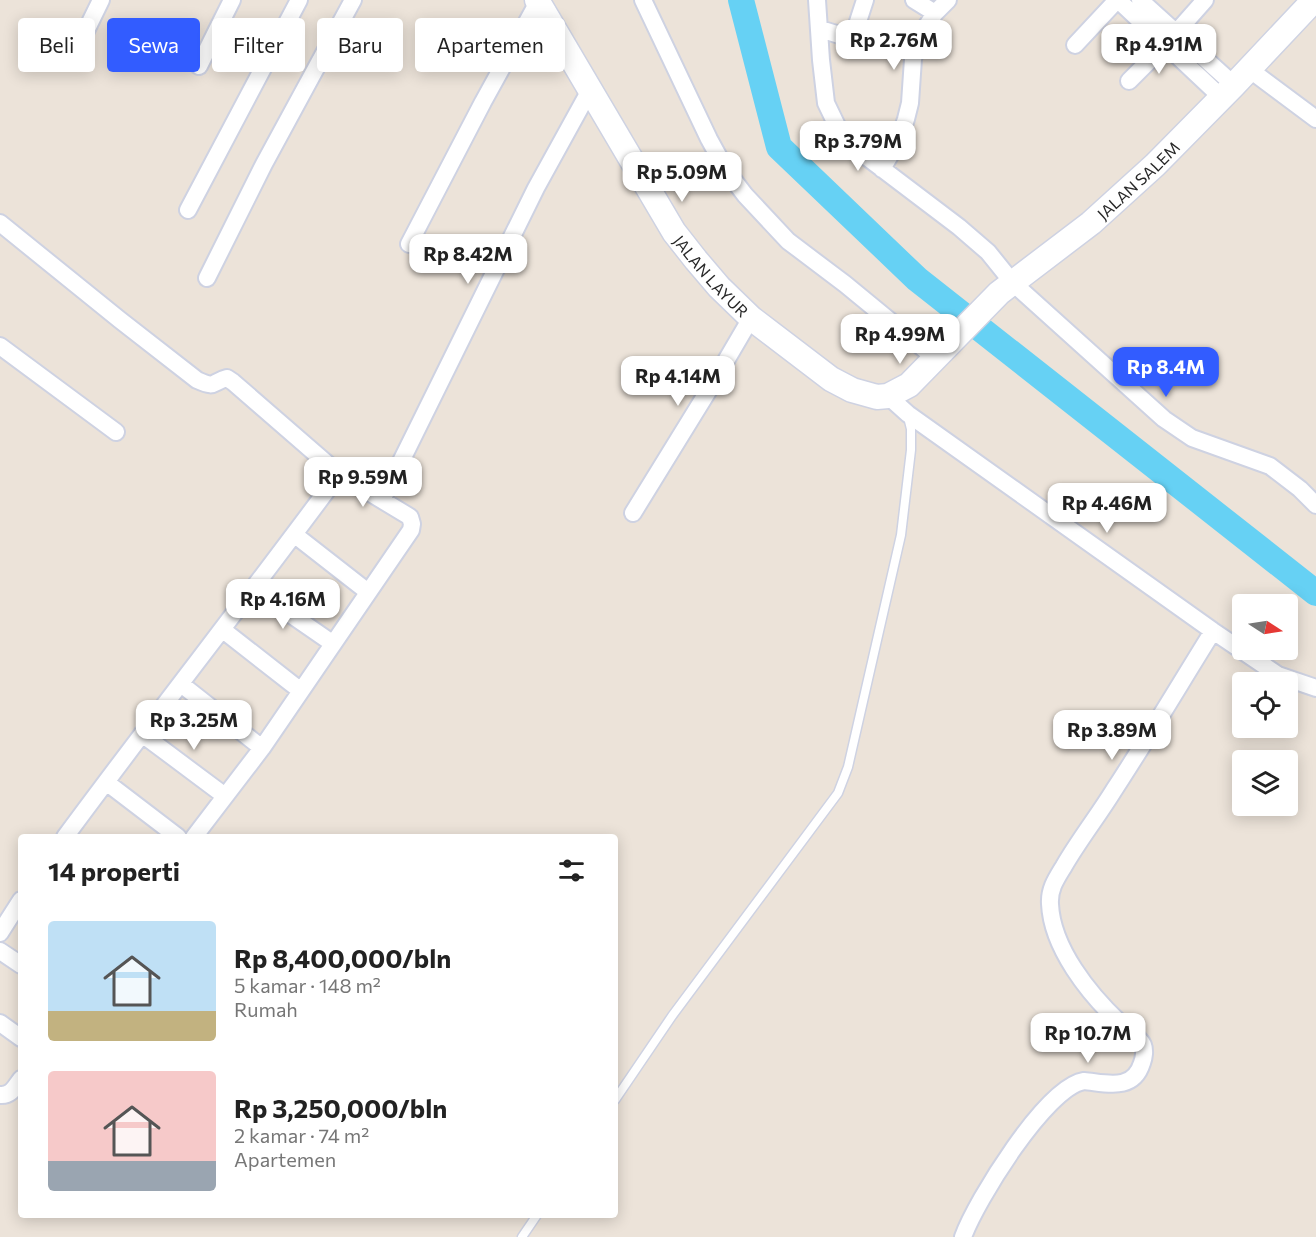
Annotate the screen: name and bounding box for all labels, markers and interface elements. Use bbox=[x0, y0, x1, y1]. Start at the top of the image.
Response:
chip: Beli bbox=[18, 18, 95, 72]
chip: Sewa bbox=[107, 18, 200, 72]
chip: Filter bbox=[212, 18, 305, 72]
chip: Baru bbox=[317, 18, 403, 72]
chip: Apartemen bbox=[415, 18, 565, 72]
pin: Rp 2.76M bbox=[832, 20, 956, 71]
pin: Rp 4.91M bbox=[1097, 24, 1221, 75]
text: Rp 2.76M bbox=[850, 27, 938, 51]
text: Rp 4.91M bbox=[1115, 31, 1203, 55]
pin: Rp 3.79M bbox=[796, 121, 920, 172]
text: Rp 3.79M bbox=[814, 128, 902, 152]
street label: JALAN SALEM bbox=[1093, 137, 1183, 223]
pin: Rp 5.09M bbox=[620, 152, 744, 203]
text: Rp 5.09M bbox=[637, 159, 727, 183]
street label: JALAN LAYUR bbox=[670, 231, 753, 320]
pin: Rp 8.42M bbox=[406, 234, 530, 285]
text: Rp 8.42M bbox=[423, 241, 513, 265]
pin: Rp 4.99M bbox=[838, 314, 962, 365]
text: Rp 4.99M bbox=[855, 321, 945, 345]
pin: Rp 8.4M bbox=[1111, 347, 1221, 398]
text: Rp 8.4M bbox=[1127, 354, 1205, 378]
pin: Rp 4.14M bbox=[616, 356, 740, 407]
text: Rp 4.14M bbox=[635, 363, 721, 387]
pin: Rp 9.59M bbox=[301, 457, 425, 508]
text: Rp 9.59M bbox=[318, 464, 408, 488]
pin: Rp 4.46M bbox=[1045, 483, 1169, 534]
text: Rp 4.46M bbox=[1062, 490, 1152, 514]
pin: Rp 4.16M bbox=[221, 579, 345, 630]
text: Rp 4.16M bbox=[240, 586, 326, 610]
north arrow bbox=[1232, 594, 1298, 660]
map controls bbox=[1232, 594, 1298, 816]
button: locate bbox=[1232, 672, 1298, 738]
pin: Rp 3.25M bbox=[132, 700, 256, 751]
text: Rp 3.25M bbox=[150, 707, 238, 731]
pin: Rp 3.89M bbox=[1050, 710, 1174, 761]
text: Rp 3.89M bbox=[1067, 717, 1157, 741]
button: layers bbox=[1232, 750, 1298, 816]
icon: filters bbox=[555, 854, 588, 887]
text: 14 properti bbox=[48, 855, 180, 886]
text: Rp 8,400,000/bln bbox=[234, 942, 451, 973]
icon: home bbox=[96, 945, 168, 1017]
text: 5 kamar · 148 m² bbox=[234, 973, 381, 997]
text: Rumah bbox=[234, 997, 298, 1021]
pin: Rp 10.7M bbox=[1026, 1013, 1150, 1064]
text: Rp 10.7M bbox=[1045, 1020, 1131, 1044]
text: Rp 3,250,000/bln bbox=[234, 1092, 447, 1123]
icon: home bbox=[96, 1095, 168, 1167]
text: 2 kamar · 74 m² bbox=[234, 1123, 369, 1147]
text: Apartemen bbox=[234, 1147, 336, 1171]

